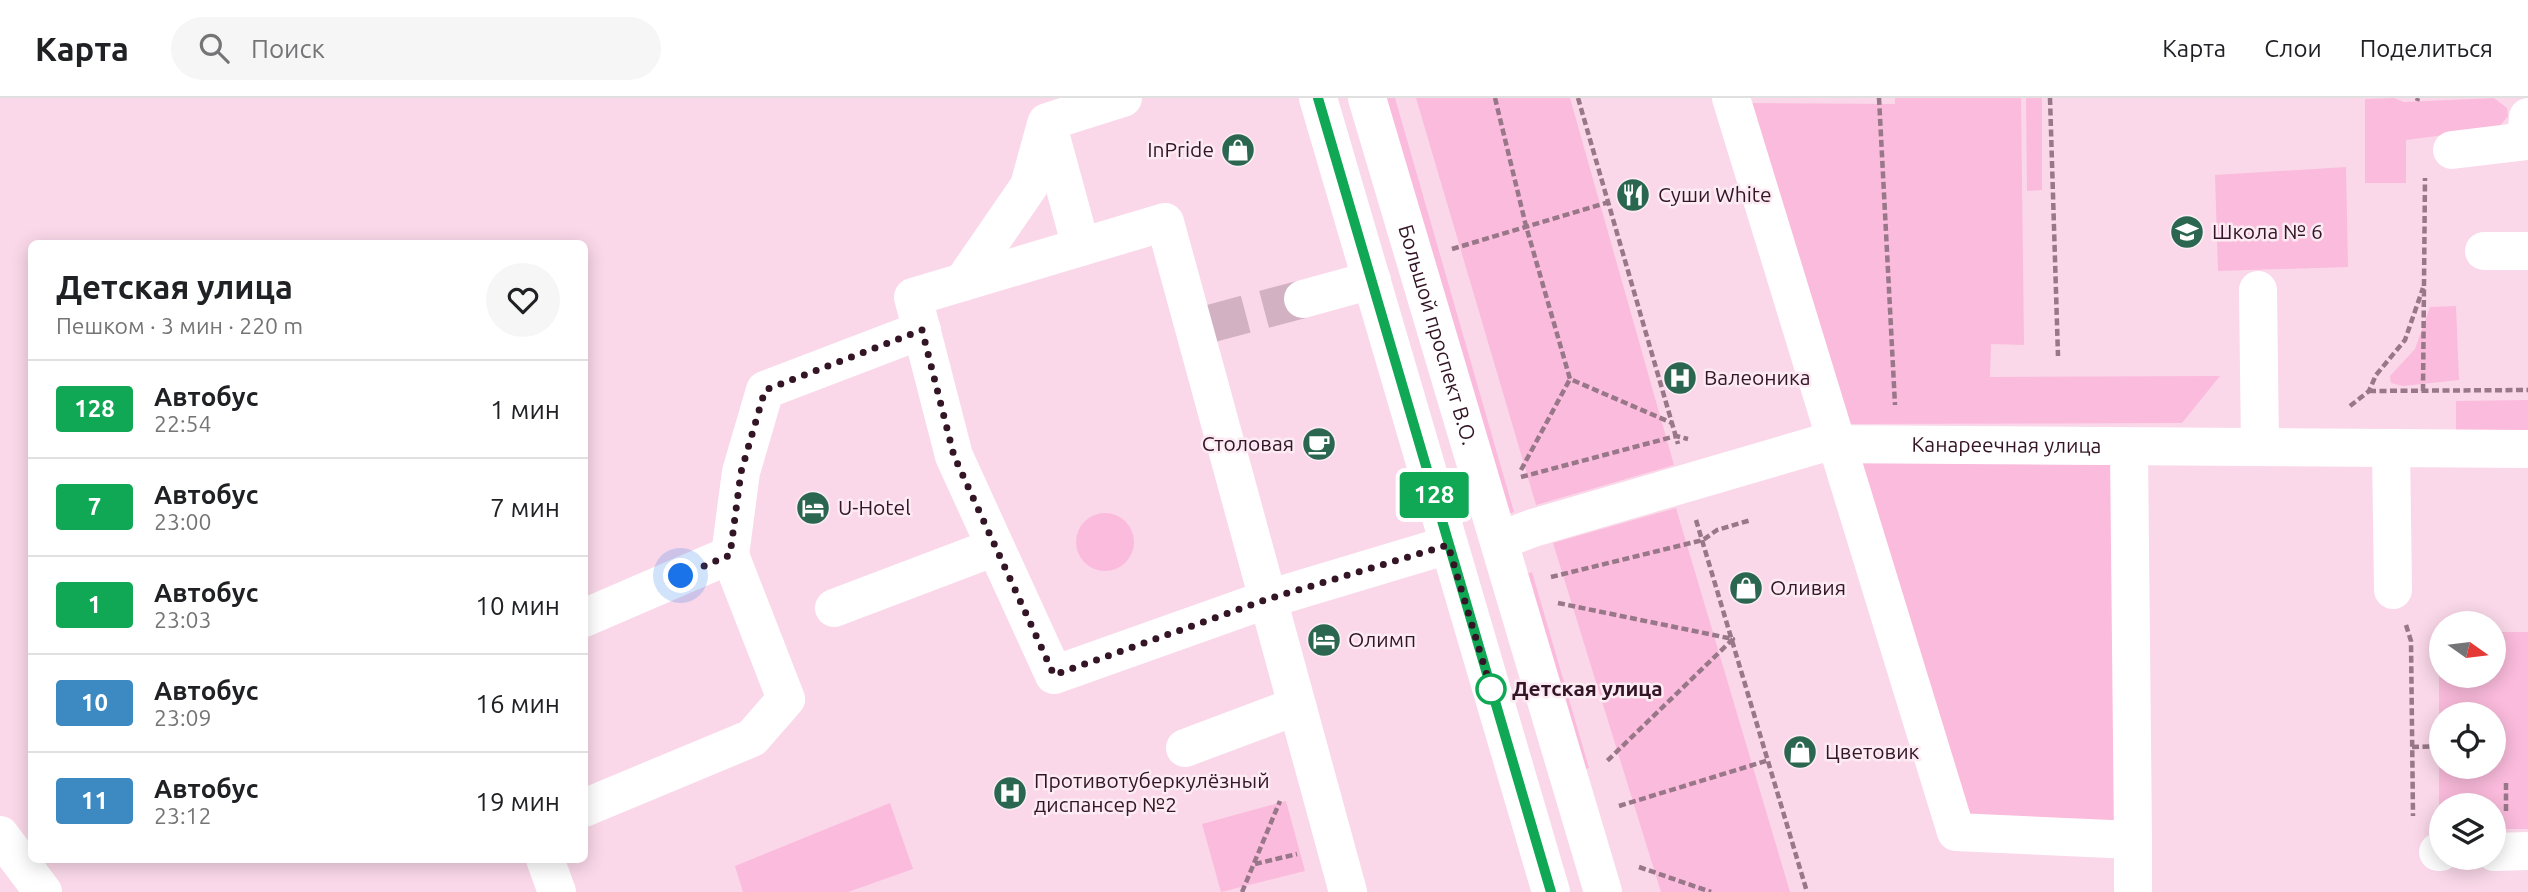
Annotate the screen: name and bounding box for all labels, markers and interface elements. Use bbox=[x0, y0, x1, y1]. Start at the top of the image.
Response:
search box bbox=[171, 17, 661, 80]
icon: search bbox=[195, 29, 233, 67]
text: Карта bbox=[35, 30, 129, 67]
text: Поиск bbox=[251, 34, 325, 63]
text: Карта bbox=[2162, 35, 2226, 62]
text: Слои bbox=[2264, 35, 2322, 62]
text: Поделиться bbox=[2360, 35, 2493, 62]
shop icon: InPride bbox=[1219, 131, 1257, 169]
place label: InPride bbox=[1147, 137, 1214, 161]
restaurant icon: Суши White bbox=[1614, 176, 1652, 214]
place label: Суши White bbox=[1658, 182, 1772, 206]
school or university icon: Школа № 6 bbox=[2168, 213, 2206, 251]
place label: Школа № 6 bbox=[2212, 219, 2323, 243]
street label: Большой проспект В.О. bbox=[1394, 221, 1482, 448]
button: heart bbox=[486, 263, 560, 337]
text: Детская улица bbox=[56, 268, 293, 305]
text: Пешком · 3 мин · 220 m bbox=[56, 313, 303, 338]
hospital icon: Валеоника bbox=[1661, 359, 1699, 397]
place label: Валеоника bbox=[1704, 365, 1811, 389]
text: Автобус bbox=[154, 382, 258, 411]
text: 128 bbox=[74, 395, 115, 422]
text: 1 мин bbox=[490, 395, 560, 424]
text: 22:54 bbox=[154, 411, 212, 436]
cafe icon: Столовая bbox=[1300, 425, 1338, 463]
place label: Столовая bbox=[1202, 431, 1294, 455]
street label: Канареечная улица bbox=[1912, 432, 2102, 457]
line badge: 128 bbox=[1394, 472, 1474, 518]
text: Автобус bbox=[154, 480, 258, 509]
text: 128 bbox=[1414, 481, 1454, 508]
hotel icon: U-Hotel bbox=[794, 489, 832, 527]
text: 7 bbox=[88, 493, 101, 520]
text: 7 мин bbox=[490, 493, 560, 522]
place label: U-Hotel bbox=[838, 495, 911, 519]
text: 23:00 bbox=[154, 509, 212, 534]
your location bbox=[663, 558, 698, 593]
shop icon: Оливия bbox=[1727, 569, 1765, 607]
place label: Оливия bbox=[1770, 575, 1846, 599]
text: Автобус bbox=[154, 578, 258, 607]
text: 1 bbox=[88, 591, 101, 618]
text: 10 мин bbox=[475, 591, 560, 620]
text: 23:03 bbox=[154, 607, 212, 632]
north arrow bbox=[2429, 611, 2506, 688]
map controls bbox=[2429, 611, 2506, 870]
hotel icon: Олимп bbox=[1305, 621, 1343, 659]
place label: Олимп bbox=[1348, 627, 1416, 651]
marker: Детская улица bbox=[1476, 674, 1506, 704]
text: Автобус bbox=[154, 676, 258, 705]
place label: Детская улица bbox=[1512, 676, 1663, 700]
text: 10 bbox=[81, 689, 108, 716]
text: 16 мин bbox=[475, 689, 560, 718]
button: locate bbox=[2429, 702, 2506, 779]
text: 23:09 bbox=[154, 705, 212, 730]
shop icon: Цветовик bbox=[1781, 733, 1819, 771]
place label: Цветовик bbox=[1825, 739, 1920, 763]
place label: Противотуберкулёзный диспансер №2 bbox=[1034, 768, 1270, 816]
text: Автобус bbox=[154, 774, 258, 803]
hospital icon: Противотуберкулёзный диспансер №2 bbox=[991, 774, 1029, 812]
text: 11 bbox=[81, 787, 108, 814]
text: 19 мин bbox=[475, 787, 560, 816]
button: layers bbox=[2429, 793, 2506, 870]
text: 23:12 bbox=[154, 803, 212, 828]

